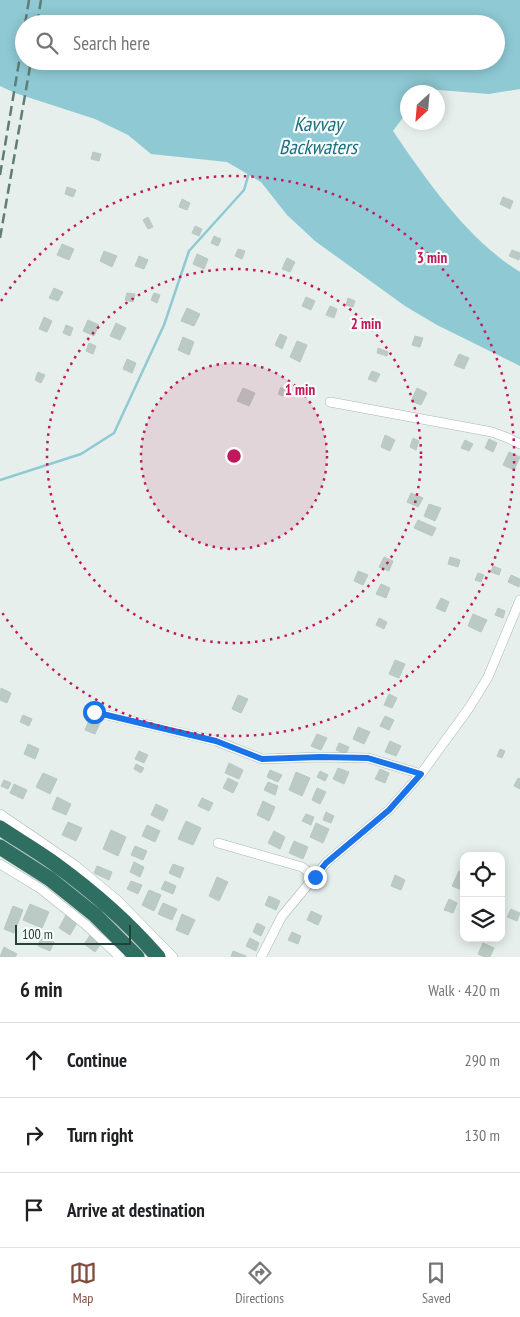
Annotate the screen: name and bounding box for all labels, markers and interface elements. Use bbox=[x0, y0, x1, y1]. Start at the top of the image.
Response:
search box bbox=[15, 15, 505, 70]
icon: search bbox=[33, 29, 61, 57]
text: Search here bbox=[73, 31, 150, 55]
north arrow bbox=[400, 85, 445, 130]
water label: Kavvay Backwaters bbox=[279, 111, 359, 160]
text: 3 min bbox=[417, 248, 447, 267]
text: 2 min bbox=[351, 314, 381, 333]
text: 1 min bbox=[285, 380, 315, 399]
centre of rings bbox=[225, 447, 243, 465]
route start bbox=[83, 701, 106, 724]
map controls bbox=[460, 852, 505, 942]
button: locate bbox=[460, 852, 505, 897]
route end bbox=[304, 866, 327, 889]
button: layers bbox=[460, 897, 505, 942]
scale bar bbox=[15, 922, 131, 945]
text: 100 m bbox=[22, 925, 53, 943]
text: 6 min bbox=[20, 976, 62, 1003]
text: Walk · 420 m bbox=[428, 980, 500, 1000]
icon: ahead bbox=[20, 1046, 48, 1074]
text: Continue bbox=[67, 1048, 127, 1072]
text: 290 m bbox=[465, 1050, 500, 1070]
icon: right bbox=[20, 1121, 48, 1149]
text: Turn right bbox=[67, 1123, 133, 1147]
text: 130 m bbox=[465, 1125, 500, 1145]
icon: arrive bbox=[20, 1196, 48, 1224]
text: Arrive at destination bbox=[67, 1198, 205, 1222]
tab: Map bbox=[69, 1259, 97, 1307]
tab: Directions bbox=[235, 1259, 284, 1307]
tab: Saved bbox=[422, 1259, 451, 1307]

